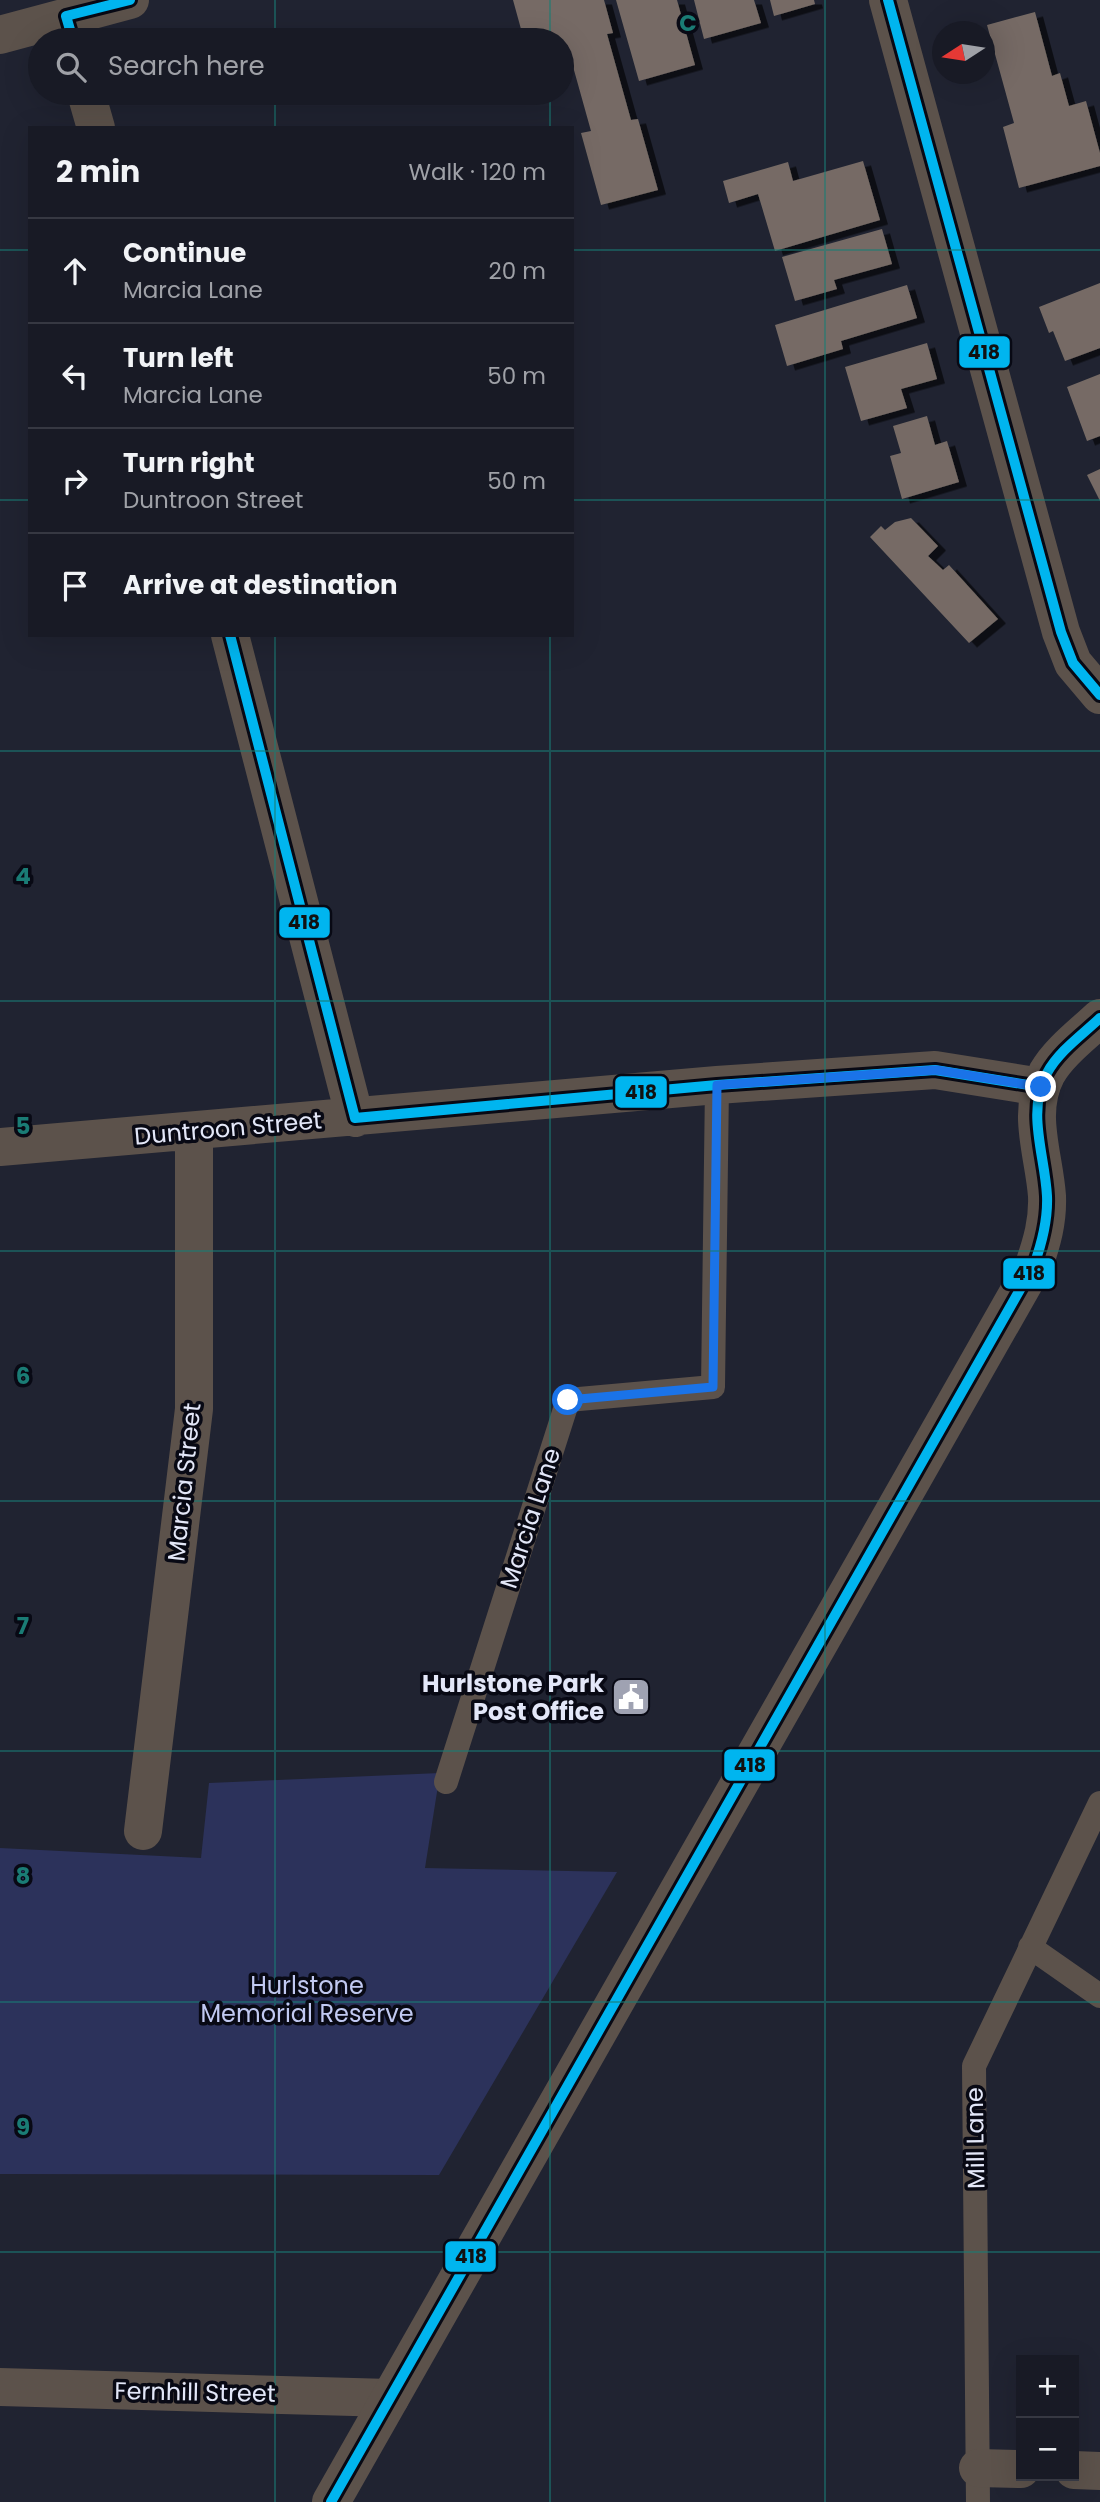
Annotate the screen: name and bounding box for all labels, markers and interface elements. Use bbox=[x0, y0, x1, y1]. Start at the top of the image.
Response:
text: C bbox=[679, 7, 697, 39]
north arrow bbox=[932, 21, 995, 84]
search box bbox=[28, 28, 574, 105]
icon: search bbox=[52, 48, 90, 86]
text: Search here bbox=[108, 48, 265, 84]
text: 2 min bbox=[56, 150, 140, 193]
text: Walk · 120 m bbox=[408, 156, 546, 188]
text: Continue bbox=[123, 235, 246, 271]
icon: ahead bbox=[56, 252, 94, 290]
text: 20 m bbox=[488, 255, 546, 287]
text: Marcia Lane bbox=[123, 274, 263, 306]
line badge: 418 bbox=[958, 335, 1011, 369]
text: 418 bbox=[968, 339, 1000, 366]
text: Turn left bbox=[123, 340, 234, 376]
icon: left bbox=[56, 357, 94, 395]
text: 50 m bbox=[487, 360, 546, 392]
text: Marcia Lane bbox=[123, 379, 263, 411]
text: Turn right bbox=[123, 445, 255, 481]
icon: right bbox=[56, 462, 94, 500]
text: 50 m bbox=[487, 465, 546, 497]
text: Duntroon Street bbox=[123, 484, 303, 516]
icon: arrive bbox=[56, 567, 94, 605]
text: Arrive at destination bbox=[123, 567, 398, 603]
text: 4 bbox=[15, 860, 31, 892]
line badge: 418 bbox=[278, 906, 331, 939]
text: 418 bbox=[288, 909, 320, 936]
route end bbox=[1025, 1071, 1056, 1102]
line badge: 418 bbox=[614, 1075, 668, 1109]
text: 418 bbox=[625, 1079, 657, 1106]
street label: Duntroon Street bbox=[133, 1103, 323, 1153]
text: 5 bbox=[16, 1110, 30, 1142]
line badge: 418 bbox=[1002, 1257, 1056, 1290]
text: 418 bbox=[1013, 1260, 1045, 1287]
text: 6 bbox=[16, 1360, 30, 1392]
route start bbox=[552, 1384, 583, 1415]
street label: Marcia Street bbox=[159, 1401, 209, 1563]
street label: Marcia Lane bbox=[492, 1444, 568, 1592]
text: 7 bbox=[17, 1610, 29, 1642]
place label: Hurlstone Park Post Office bbox=[422, 1667, 604, 1728]
public building icon: Hurlstone Park Post Office bbox=[610, 1676, 652, 1718]
line badge: 418 bbox=[723, 1748, 776, 1782]
text: 418 bbox=[734, 1752, 766, 1779]
text: 8 bbox=[16, 1860, 30, 1892]
park label: Hurlstone Memorial Reserve bbox=[200, 1969, 414, 2030]
street label: Mill Lane bbox=[958, 2087, 992, 2189]
text: 9 bbox=[16, 2111, 30, 2143]
line badge: 418 bbox=[444, 2240, 497, 2273]
text: 418 bbox=[455, 2243, 487, 2270]
map controls bbox=[1016, 2355, 1079, 2481]
button: + bbox=[1016, 2355, 1079, 2418]
street label: Fernhill Street bbox=[114, 2374, 276, 2410]
button: − bbox=[1016, 2418, 1079, 2481]

